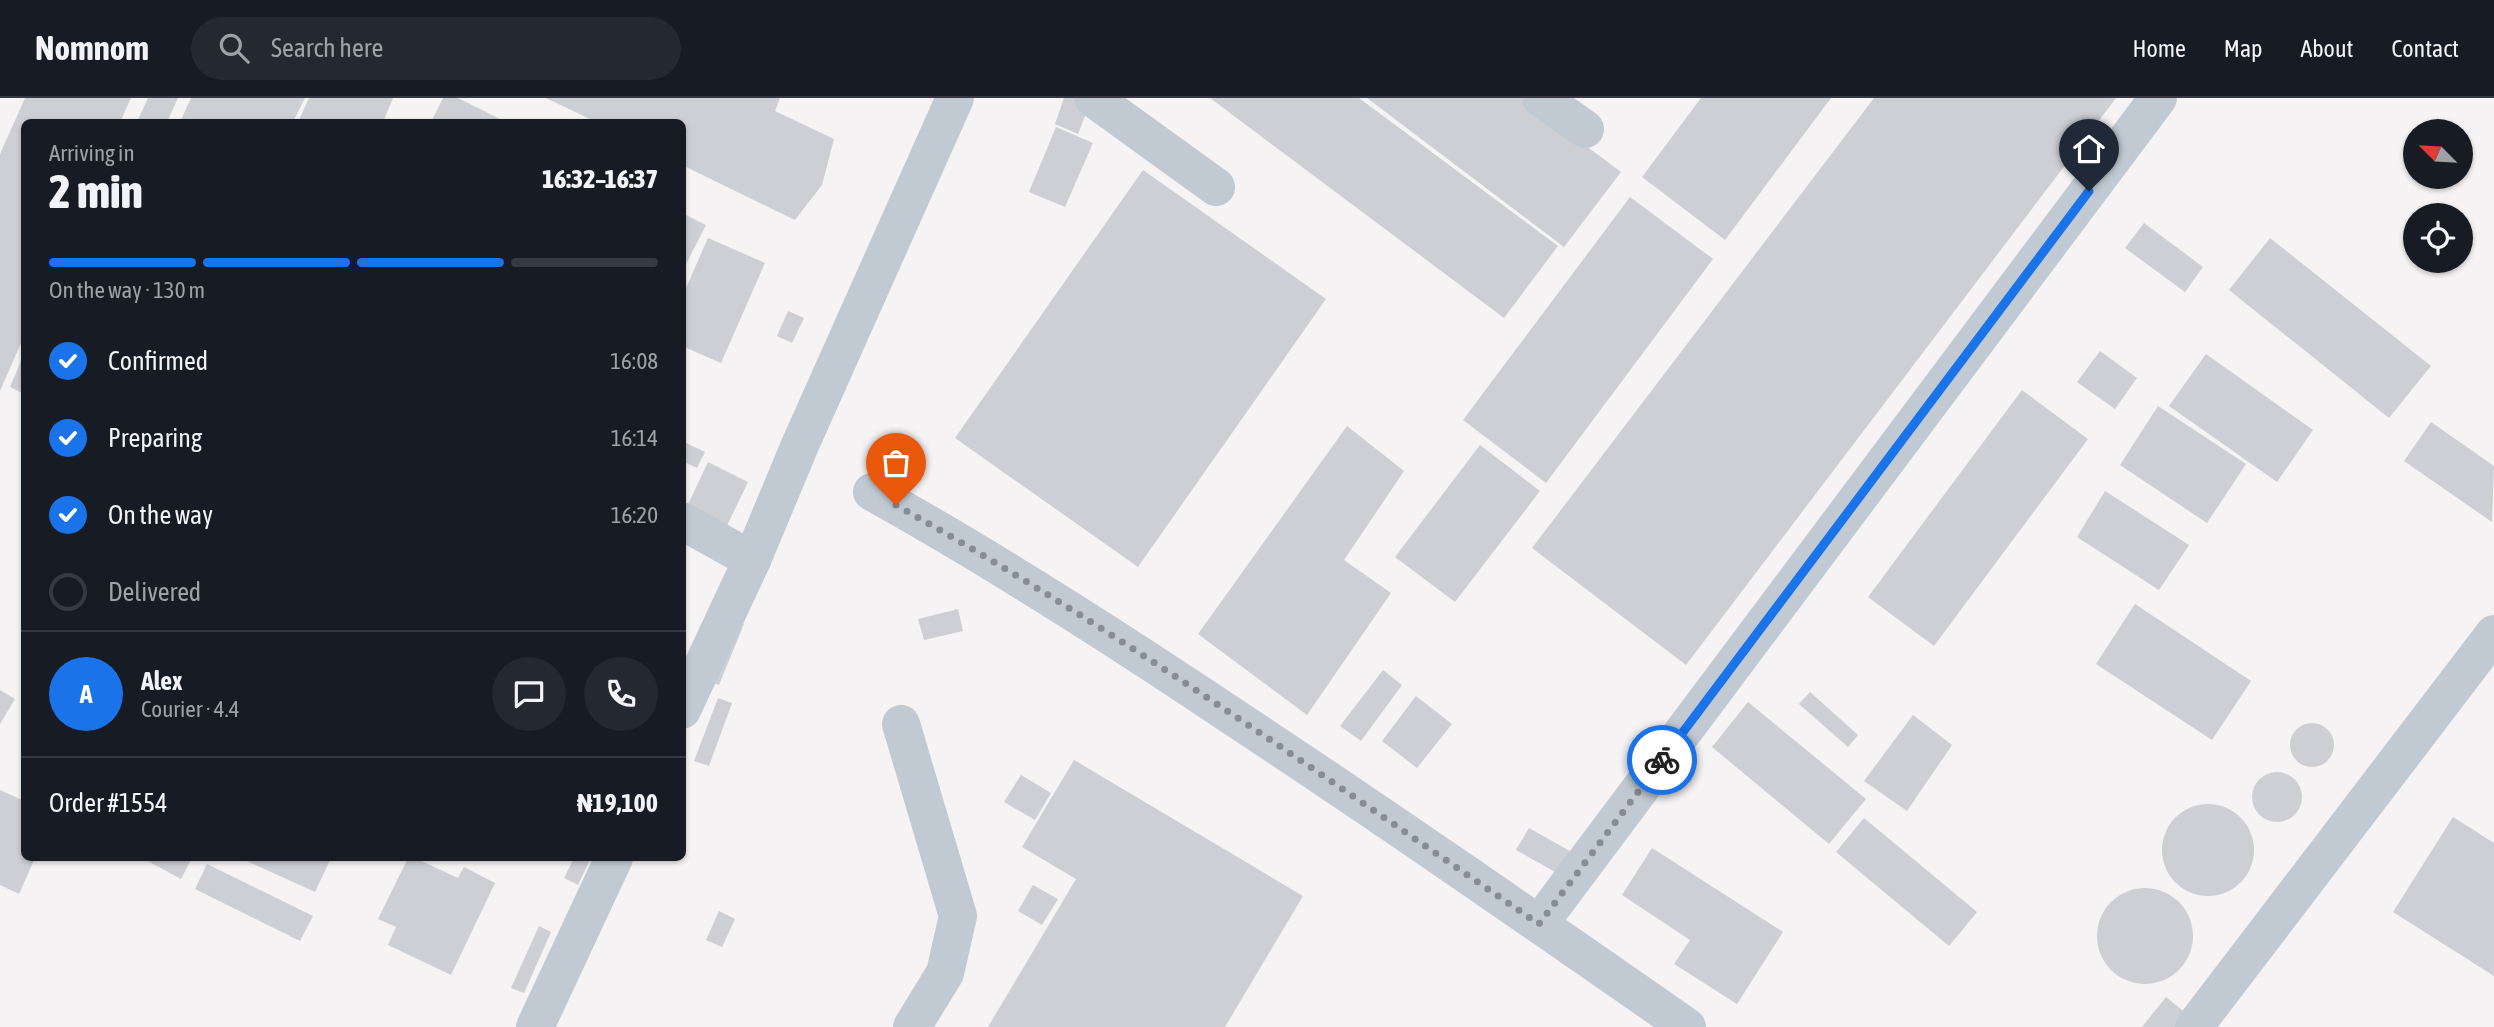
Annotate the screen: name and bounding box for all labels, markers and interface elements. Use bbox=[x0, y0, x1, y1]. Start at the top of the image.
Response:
search box bbox=[191, 17, 681, 80]
text: Nomnom bbox=[35, 29, 149, 67]
icon: search bbox=[215, 29, 253, 67]
text: Search here bbox=[271, 33, 383, 63]
text: Home bbox=[2132, 35, 2186, 62]
text: Map bbox=[2224, 35, 2262, 62]
text: About bbox=[2300, 35, 2353, 62]
text: Contact bbox=[2391, 35, 2459, 62]
pin bbox=[2059, 119, 2119, 191]
north arrow bbox=[2403, 119, 2473, 189]
map controls bbox=[2403, 119, 2473, 273]
icon: home bbox=[2070, 130, 2108, 168]
text: Arriving in bbox=[49, 140, 135, 166]
text: 16:32–16:37 bbox=[542, 164, 658, 194]
text: 2 min bbox=[49, 165, 143, 218]
button: locate bbox=[2403, 203, 2473, 273]
text: On the way · 130 m bbox=[49, 277, 205, 303]
icon: check bbox=[49, 342, 87, 380]
text: Confirmed bbox=[108, 346, 208, 376]
text: 16:08 bbox=[610, 348, 658, 374]
icon: check bbox=[49, 419, 87, 457]
text: Preparing bbox=[108, 423, 202, 453]
text: 16:14 bbox=[611, 425, 658, 451]
pin bbox=[866, 433, 926, 505]
icon: bag bbox=[877, 444, 915, 482]
icon: check bbox=[49, 496, 87, 534]
text: On the way bbox=[108, 500, 213, 530]
text: 16:20 bbox=[611, 502, 658, 528]
text: Delivered bbox=[108, 577, 201, 607]
button: chat bbox=[492, 657, 566, 731]
button: phone bbox=[584, 657, 658, 731]
text: Alex bbox=[141, 666, 182, 696]
text: A bbox=[80, 679, 92, 709]
text: Courier · 4.4 bbox=[141, 696, 240, 722]
courier bbox=[1627, 725, 1697, 795]
icon: bike bbox=[1643, 741, 1681, 779]
text: Order #1554 bbox=[49, 788, 168, 818]
text: ₦19,100 bbox=[577, 788, 658, 818]

